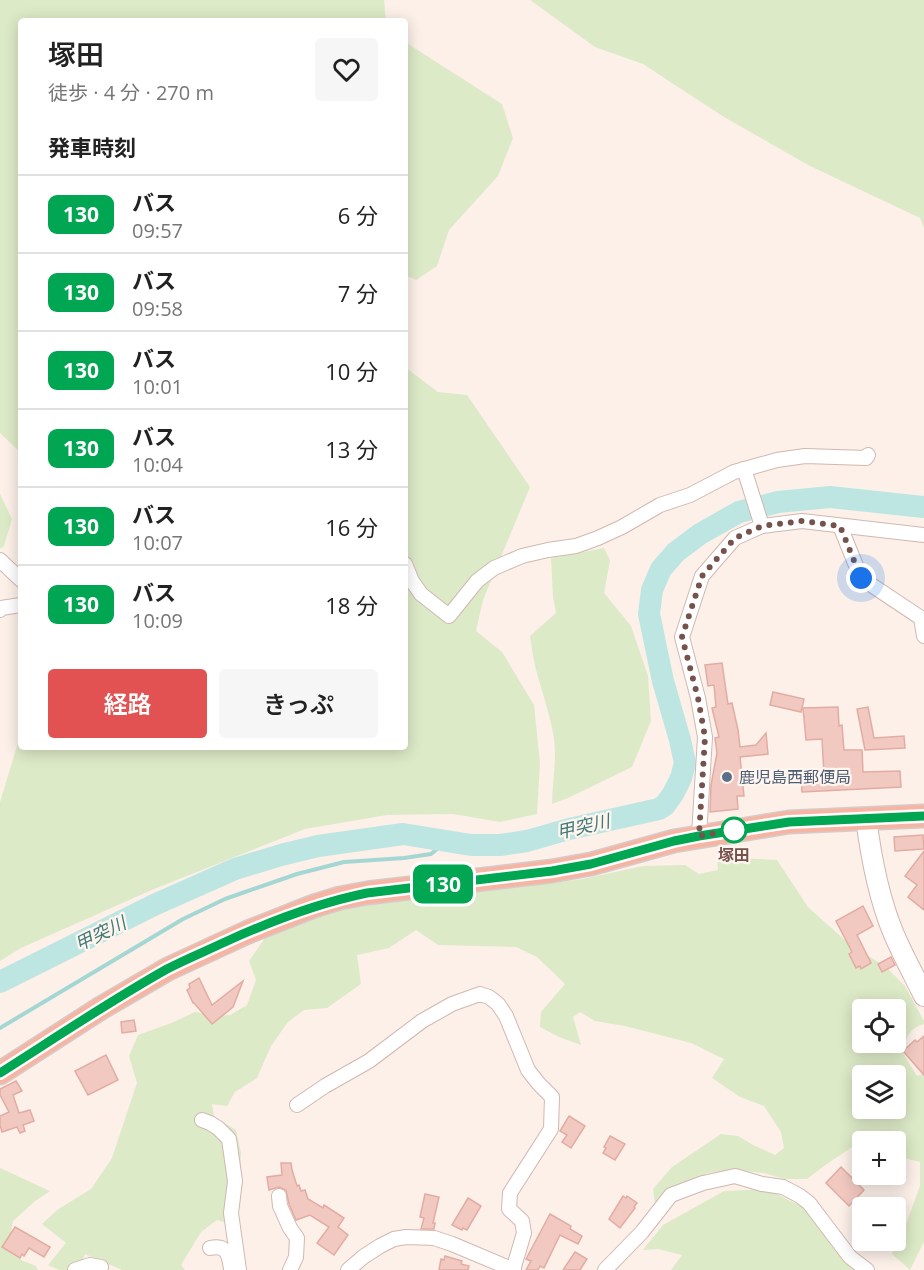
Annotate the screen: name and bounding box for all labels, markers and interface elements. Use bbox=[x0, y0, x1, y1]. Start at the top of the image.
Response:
text: 塚田 bbox=[48, 35, 104, 73]
button: heart bbox=[315, 38, 378, 101]
text: 徒歩 · 4 分 · 270 m bbox=[48, 79, 214, 106]
text: 発車時刻 bbox=[48, 132, 136, 162]
text: バス bbox=[132, 187, 176, 217]
text: 130 bbox=[63, 200, 99, 228]
text: 6 分 bbox=[338, 200, 378, 230]
text: 09:57 bbox=[132, 217, 183, 244]
text: バス bbox=[132, 265, 176, 295]
text: 130 bbox=[63, 278, 99, 306]
text: 7 分 bbox=[338, 278, 378, 308]
text: 09:58 bbox=[132, 295, 183, 322]
text: バス bbox=[132, 343, 176, 373]
text: 130 bbox=[63, 356, 99, 384]
text: 10 分 bbox=[325, 356, 378, 386]
text: 10:01 bbox=[132, 373, 183, 400]
text: バス bbox=[132, 421, 176, 451]
text: 130 bbox=[63, 434, 99, 462]
text: 13 分 bbox=[325, 434, 378, 464]
text: 10:04 bbox=[132, 451, 183, 478]
text: バス bbox=[132, 499, 176, 529]
text: 130 bbox=[63, 512, 99, 540]
text: 16 分 bbox=[325, 512, 378, 542]
text: 10:07 bbox=[132, 529, 183, 556]
your location bbox=[846, 563, 876, 593]
text: バス bbox=[132, 577, 176, 607]
text: 130 bbox=[63, 590, 99, 618]
text: 18 分 bbox=[325, 590, 378, 620]
text: 10:09 bbox=[132, 607, 183, 634]
button: 経路 bbox=[48, 669, 207, 738]
button: きっぷ bbox=[219, 669, 378, 738]
place label: 鹿児島西郵便局 bbox=[739, 766, 851, 788]
marker: 鹿児島西郵便局 bbox=[720, 770, 734, 784]
water label: 甲突川 bbox=[554, 808, 614, 844]
marker: 塚田 bbox=[721, 817, 747, 843]
place label: 塚田 bbox=[718, 844, 750, 866]
line badge: 130 bbox=[408, 864, 478, 904]
text: 130 bbox=[425, 870, 461, 898]
water label: 甲突川 bbox=[70, 910, 131, 956]
map controls bbox=[852, 999, 906, 1251]
button: locate bbox=[852, 999, 906, 1053]
button: layers bbox=[852, 1065, 906, 1119]
button: + bbox=[852, 1131, 906, 1185]
button: − bbox=[852, 1197, 906, 1251]

